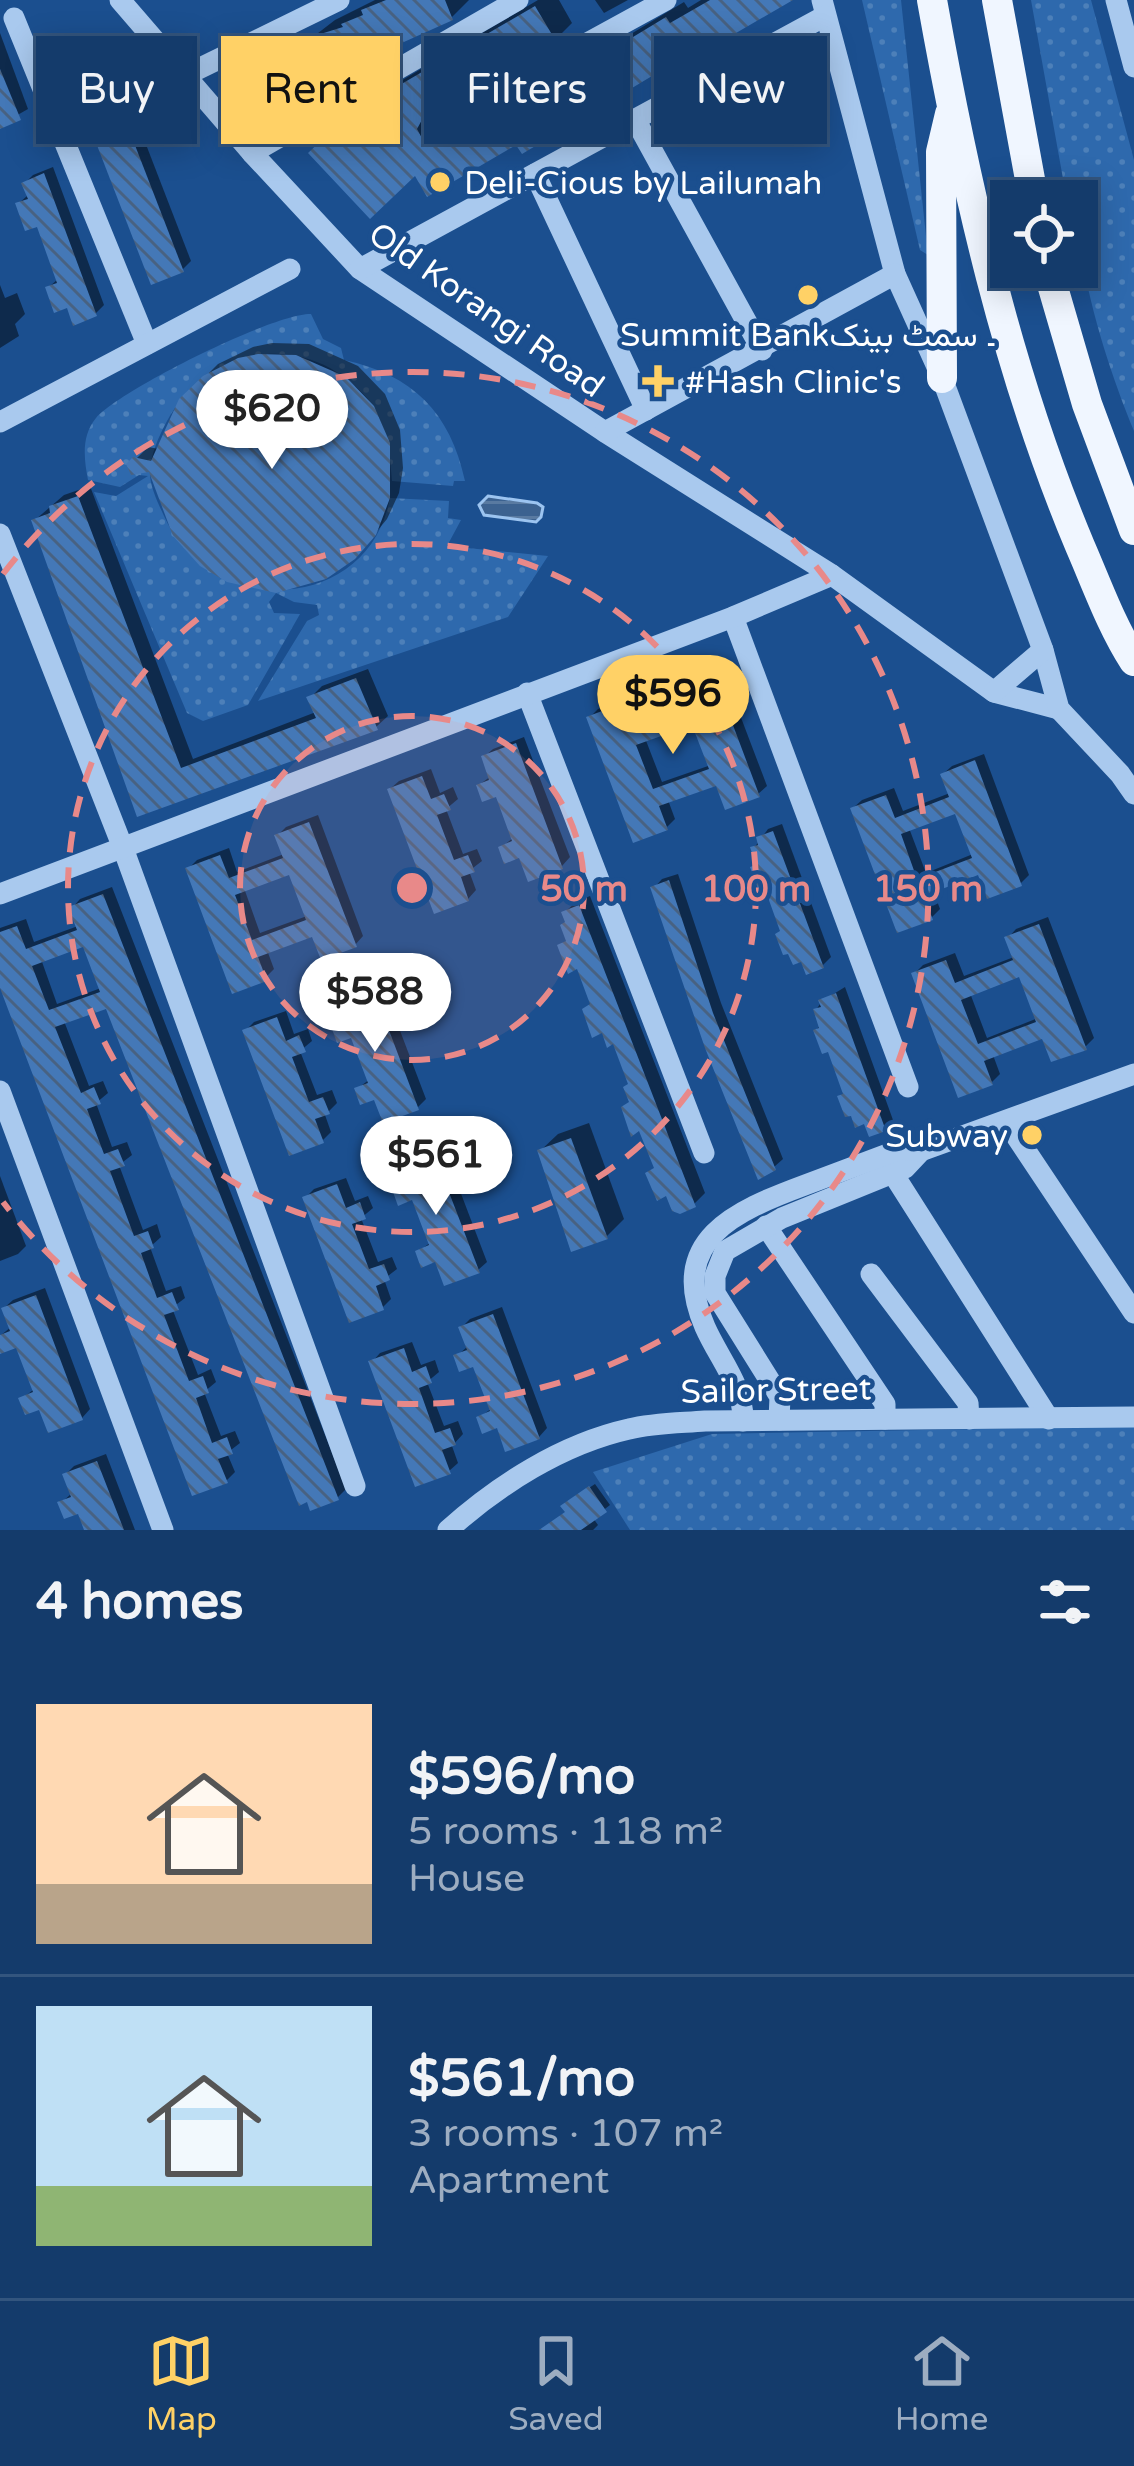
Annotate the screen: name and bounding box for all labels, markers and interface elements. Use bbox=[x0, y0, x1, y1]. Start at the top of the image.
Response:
chip: Buy bbox=[36, 36, 197, 144]
chip: Rent bbox=[221, 36, 400, 144]
chip: Filters bbox=[424, 36, 630, 144]
chip: New bbox=[654, 36, 827, 144]
place label: Deli-Cious by Lailumah bbox=[464, 164, 822, 203]
marker: Deli-Cious by Lailumah bbox=[427, 169, 453, 195]
map controls bbox=[990, 180, 1098, 288]
button: locate bbox=[990, 180, 1098, 288]
street label: Old Korangi Road bbox=[361, 214, 611, 406]
marker: Summit Bank۔ سمٹ بینک bbox=[795, 282, 821, 308]
place label: Summit Bank۔ سمٹ بینک bbox=[620, 316, 996, 355]
place label: #Hash Clinic's bbox=[685, 363, 902, 402]
marker: #Hash Clinic's bbox=[642, 365, 674, 397]
pin: $620 bbox=[201, 370, 343, 472]
text: $620 bbox=[223, 385, 321, 432]
pin: $596 bbox=[602, 655, 744, 757]
text: $596 bbox=[624, 670, 722, 717]
centre of rings bbox=[391, 867, 433, 909]
text: 50 m bbox=[540, 868, 628, 911]
text: 100 m bbox=[701, 868, 811, 911]
text: 150 m bbox=[873, 868, 983, 911]
pin: $588 bbox=[304, 953, 446, 1055]
text: $588 bbox=[326, 968, 424, 1015]
pin: $561 bbox=[365, 1116, 507, 1218]
place label: Subway bbox=[885, 1117, 1008, 1156]
marker: Subway bbox=[1019, 1122, 1045, 1148]
text: $561 bbox=[387, 1131, 485, 1178]
street label: Sailor Street bbox=[680, 1369, 872, 1412]
icon: filters bbox=[1032, 1569, 1098, 1635]
text: 4 homes bbox=[36, 1571, 244, 1633]
text: $596/mo bbox=[408, 1746, 635, 1808]
icon: home bbox=[132, 1752, 276, 1896]
text: 5 rooms · 118 m² bbox=[408, 1808, 723, 1855]
text: House bbox=[408, 1855, 525, 1902]
text: $561/mo bbox=[408, 2048, 635, 2110]
icon: home bbox=[132, 2054, 276, 2198]
text: 3 rooms · 107 m² bbox=[408, 2110, 723, 2157]
text: Apartment bbox=[408, 2157, 609, 2204]
tab: Map bbox=[146, 2328, 217, 2439]
tab: Saved bbox=[508, 2328, 604, 2439]
tab: Home bbox=[895, 2328, 988, 2439]

